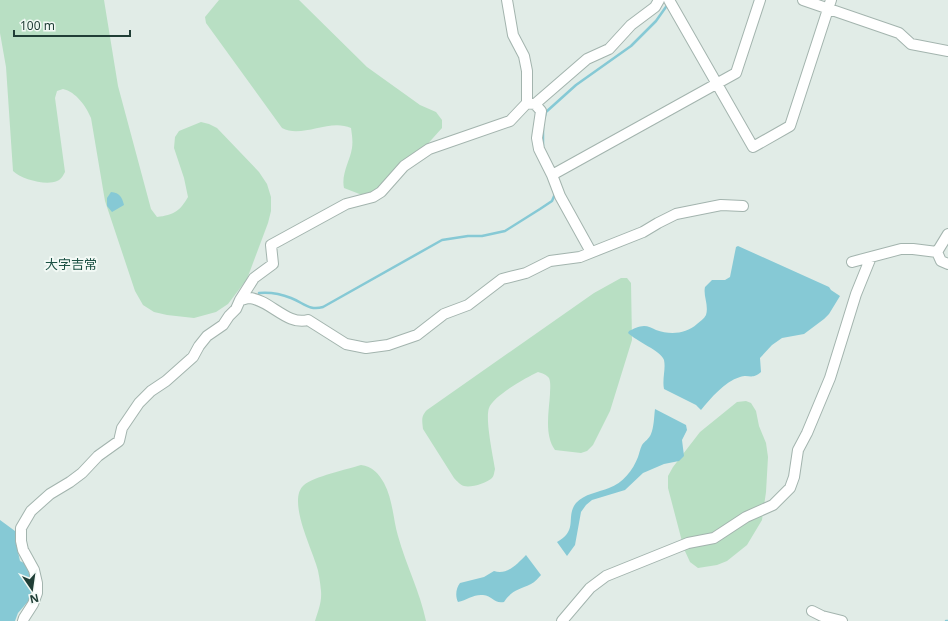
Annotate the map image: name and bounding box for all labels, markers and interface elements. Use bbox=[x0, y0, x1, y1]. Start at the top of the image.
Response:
scale bar bbox=[14, 12, 130, 38]
text: 100 m bbox=[20, 17, 55, 34]
district label: 大字吉常 bbox=[45, 255, 97, 273]
north arrow bbox=[12, 569, 52, 609]
text: N bbox=[28, 591, 40, 608]

